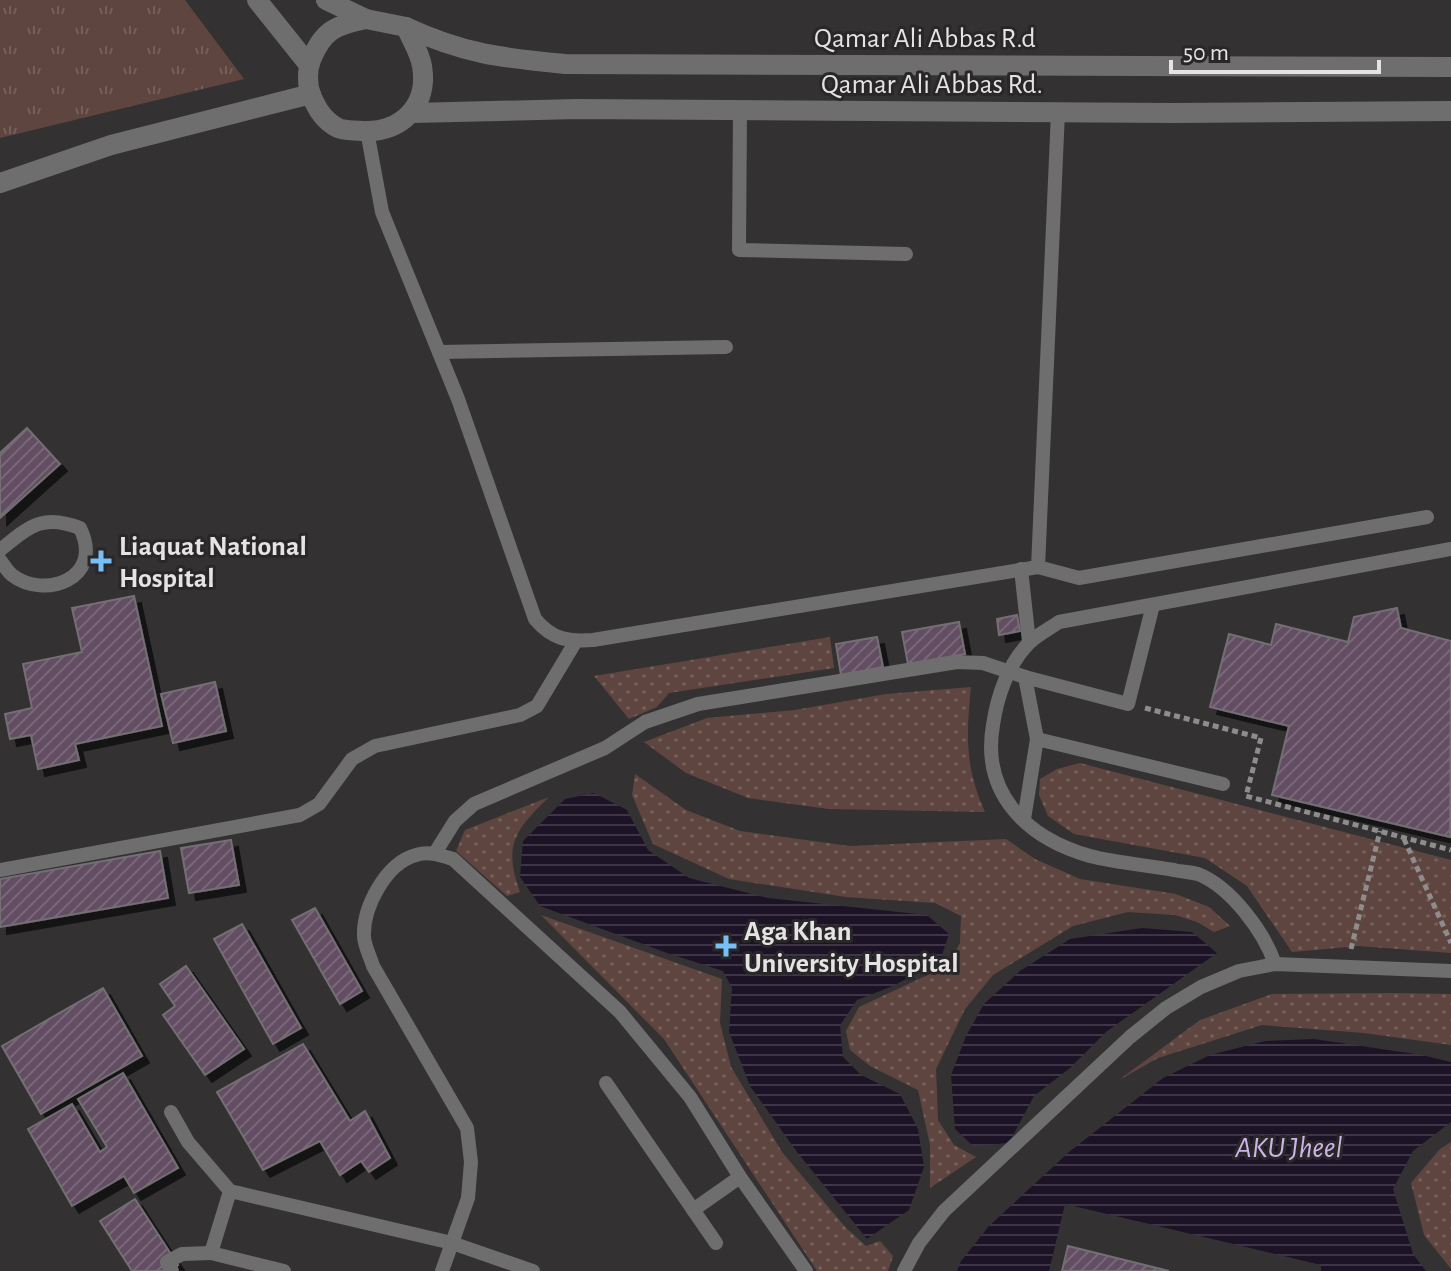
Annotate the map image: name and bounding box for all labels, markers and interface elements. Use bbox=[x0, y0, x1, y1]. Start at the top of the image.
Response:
scale bar bbox=[1171, 24, 1379, 74]
street label: Qamar Ali Abbas R.d bbox=[814, 25, 1036, 53]
text: 50 m bbox=[1183, 41, 1229, 65]
street label: Qamar Ali Abbas Rd. bbox=[821, 71, 1043, 99]
place label: Liaquat National Hospital bbox=[119, 533, 307, 593]
marker: Liaquat National Hospital bbox=[90, 550, 112, 572]
place label: Aga Khan University Hospital bbox=[744, 918, 959, 978]
marker: Aga Khan University Hospital bbox=[715, 935, 737, 957]
water label: AKU Jheel bbox=[1234, 1133, 1343, 1163]

